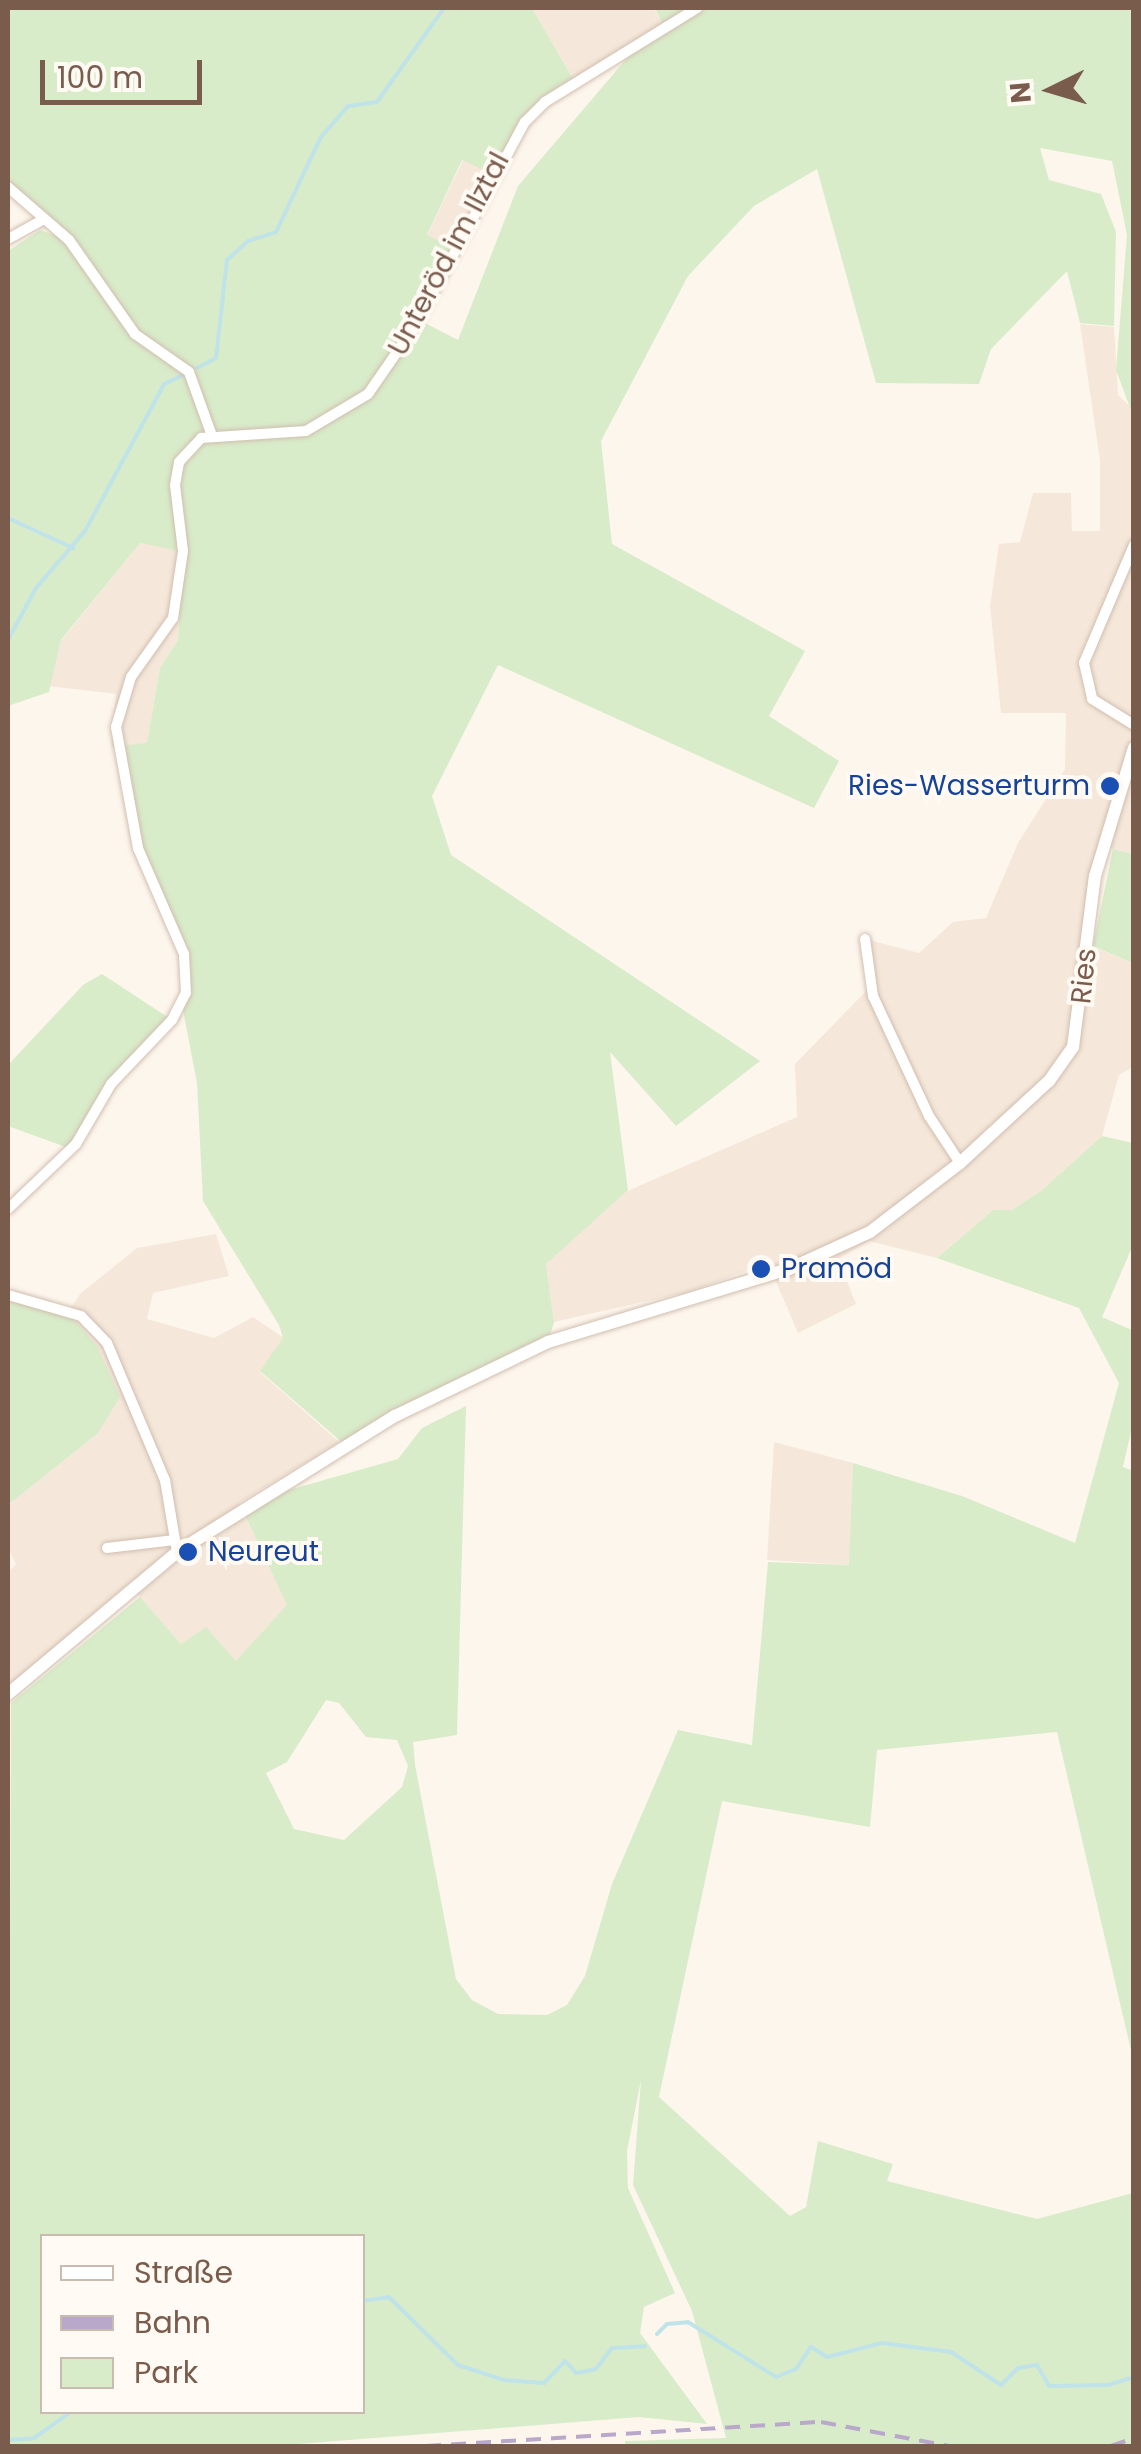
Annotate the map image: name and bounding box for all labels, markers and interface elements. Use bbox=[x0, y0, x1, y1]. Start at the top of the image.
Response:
scale bar bbox=[45, 40, 208, 102]
north arrow bbox=[1001, 40, 1101, 140]
text: 100 m bbox=[57, 56, 143, 99]
text: N bbox=[1000, 80, 1041, 105]
street label: Unteröd im Ilztal bbox=[381, 147, 517, 361]
place label: Ries-Wasserturm bbox=[848, 769, 1090, 803]
marker: Ries-Wasserturm bbox=[1099, 775, 1121, 797]
street label: Ries bbox=[1064, 946, 1104, 1006]
place label: Pramöd bbox=[781, 1252, 892, 1286]
marker: Pramöd bbox=[750, 1258, 772, 1280]
place label: Neureut bbox=[208, 1535, 319, 1569]
marker: Neureut bbox=[177, 1541, 199, 1563]
legend bbox=[40, 2234, 365, 2414]
text: Straße bbox=[134, 2251, 233, 2294]
text: Bahn bbox=[134, 2301, 211, 2344]
text: Park bbox=[134, 2351, 198, 2394]

